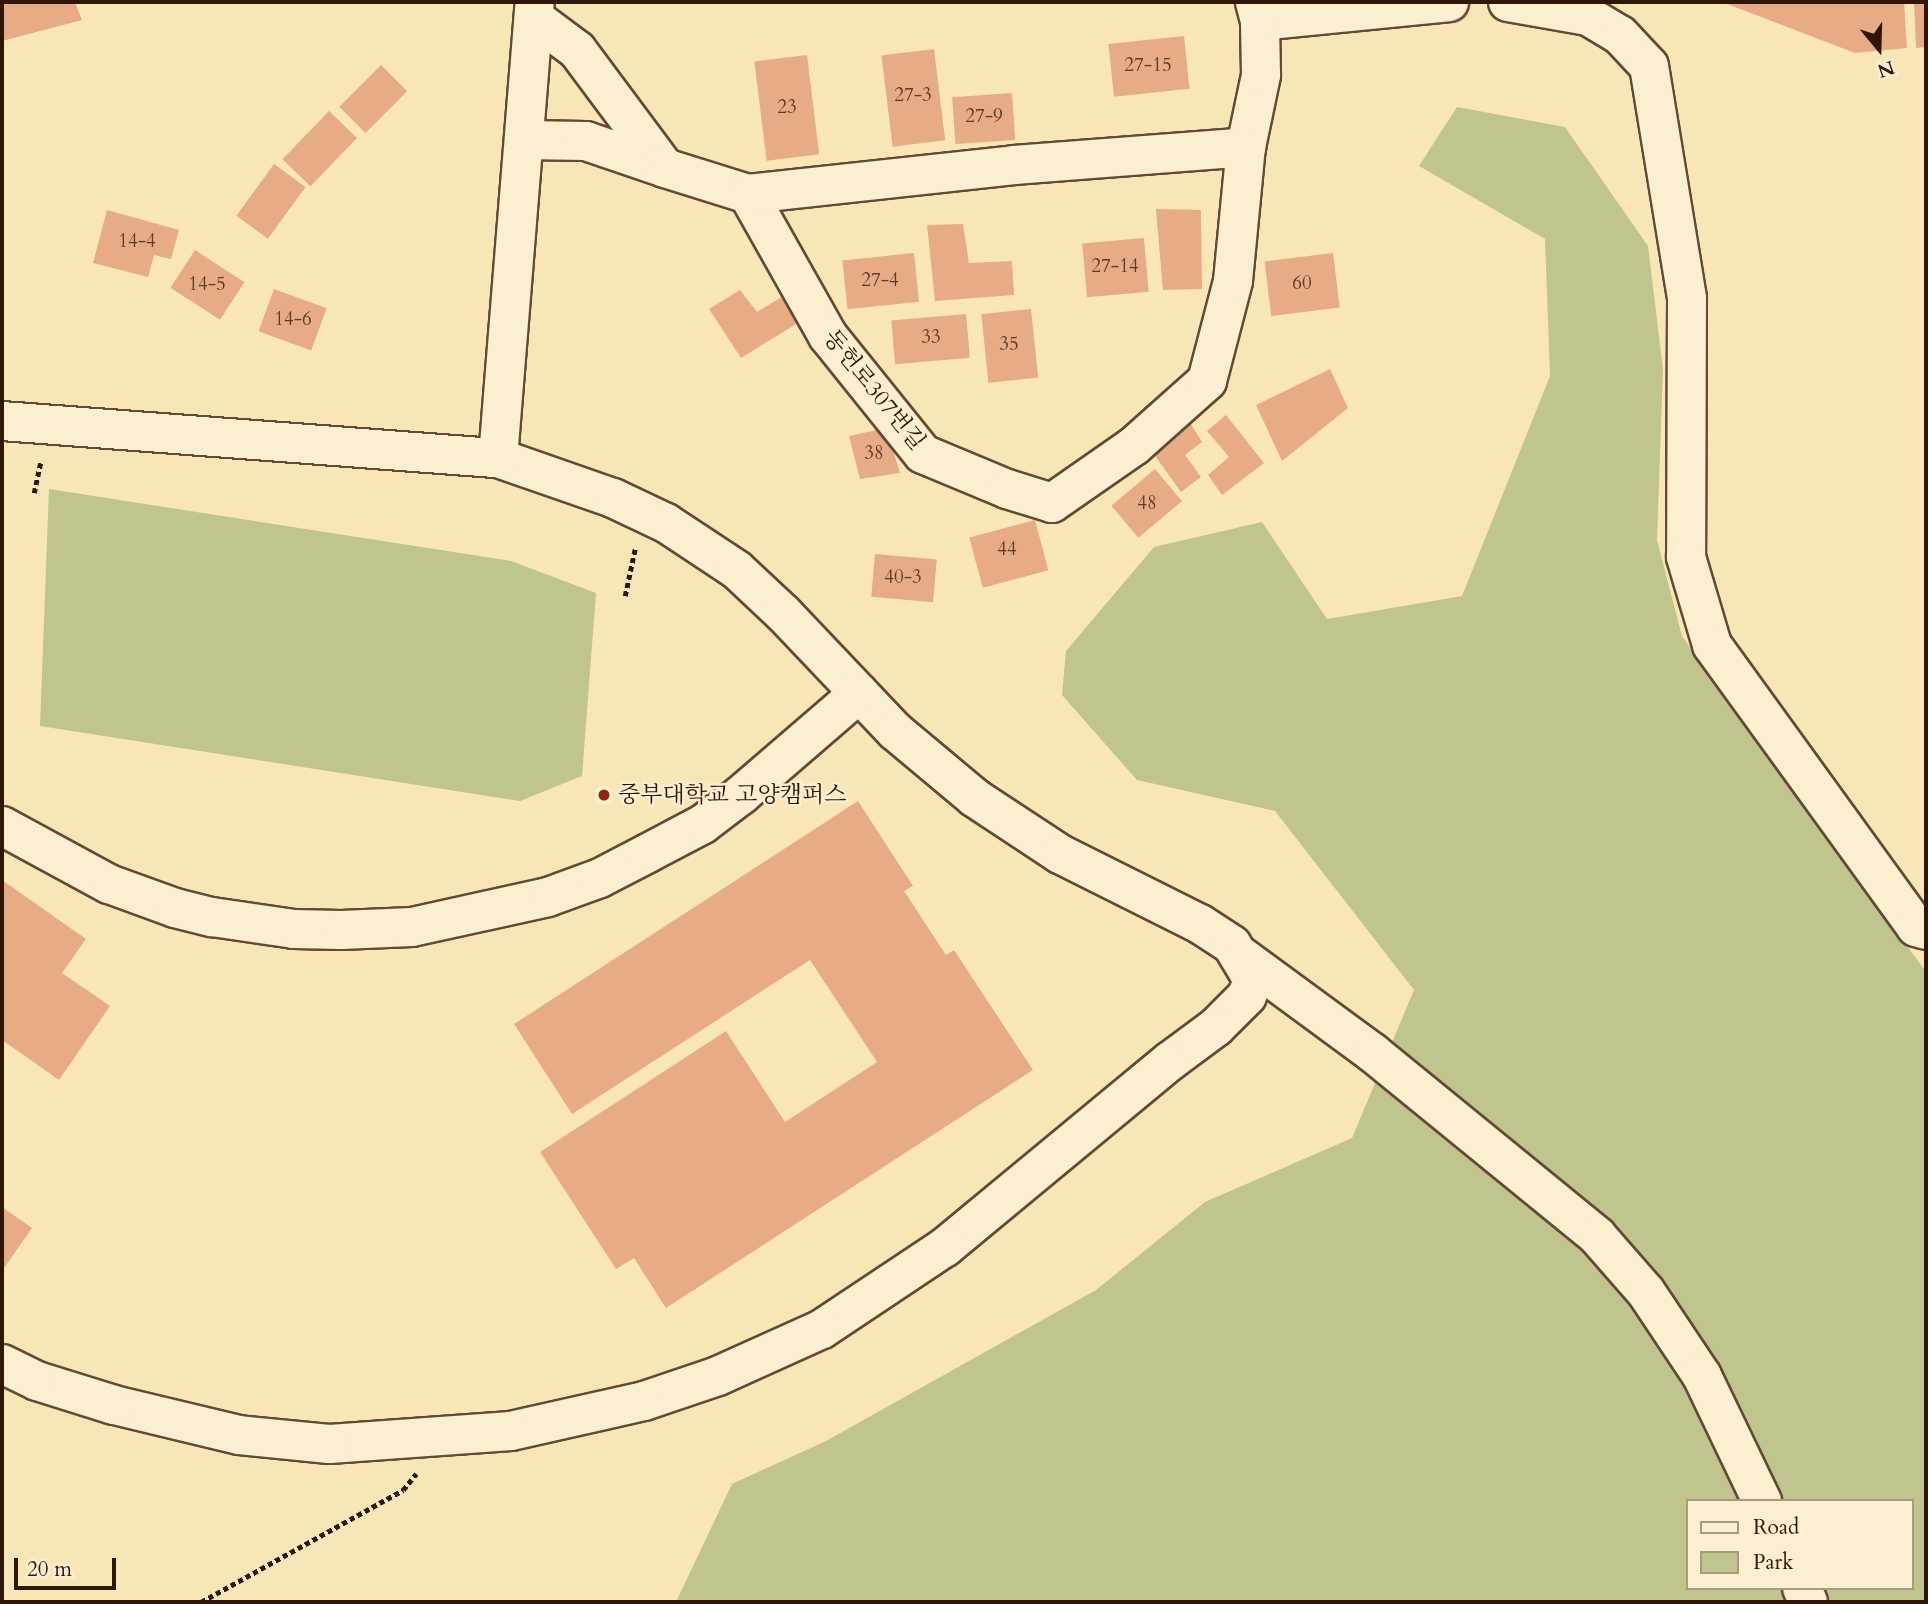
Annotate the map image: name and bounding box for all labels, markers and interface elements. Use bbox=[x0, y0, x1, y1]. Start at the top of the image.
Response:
north arrow bbox=[1844, 14, 1914, 84]
text: N bbox=[1874, 54, 1898, 84]
house number: 27-15 bbox=[1124, 55, 1172, 77]
house number: 27-3 bbox=[894, 85, 932, 107]
house number: 23 bbox=[777, 97, 797, 119]
house number: 27-9 bbox=[965, 106, 1003, 128]
house number: 14-4 bbox=[118, 231, 156, 253]
house number: 27-14 bbox=[1091, 256, 1139, 278]
house number: 27-4 bbox=[861, 270, 899, 292]
house number: 60 bbox=[1292, 273, 1312, 295]
house number: 14-5 bbox=[188, 274, 226, 296]
house number: 14-6 bbox=[274, 309, 312, 331]
street label: 동헌로307번길 bbox=[817, 324, 931, 456]
house number: 33 bbox=[921, 327, 941, 349]
house number: 35 bbox=[999, 334, 1019, 356]
house number: 38 bbox=[864, 443, 884, 465]
house number: 48 bbox=[1137, 493, 1157, 515]
house number: 44 bbox=[997, 539, 1017, 561]
house number: 40-3 bbox=[884, 567, 922, 589]
place label: 중부대학교 고양캠퍼스 bbox=[618, 781, 846, 809]
marker: 중부대학교 고양캠퍼스 bbox=[596, 787, 612, 803]
legend bbox=[1686, 1499, 1914, 1590]
text: Road bbox=[1753, 1513, 1799, 1542]
scale bar bbox=[18, 1544, 119, 1588]
text: Park bbox=[1753, 1548, 1793, 1577]
text: 20 m bbox=[27, 1555, 72, 1584]

